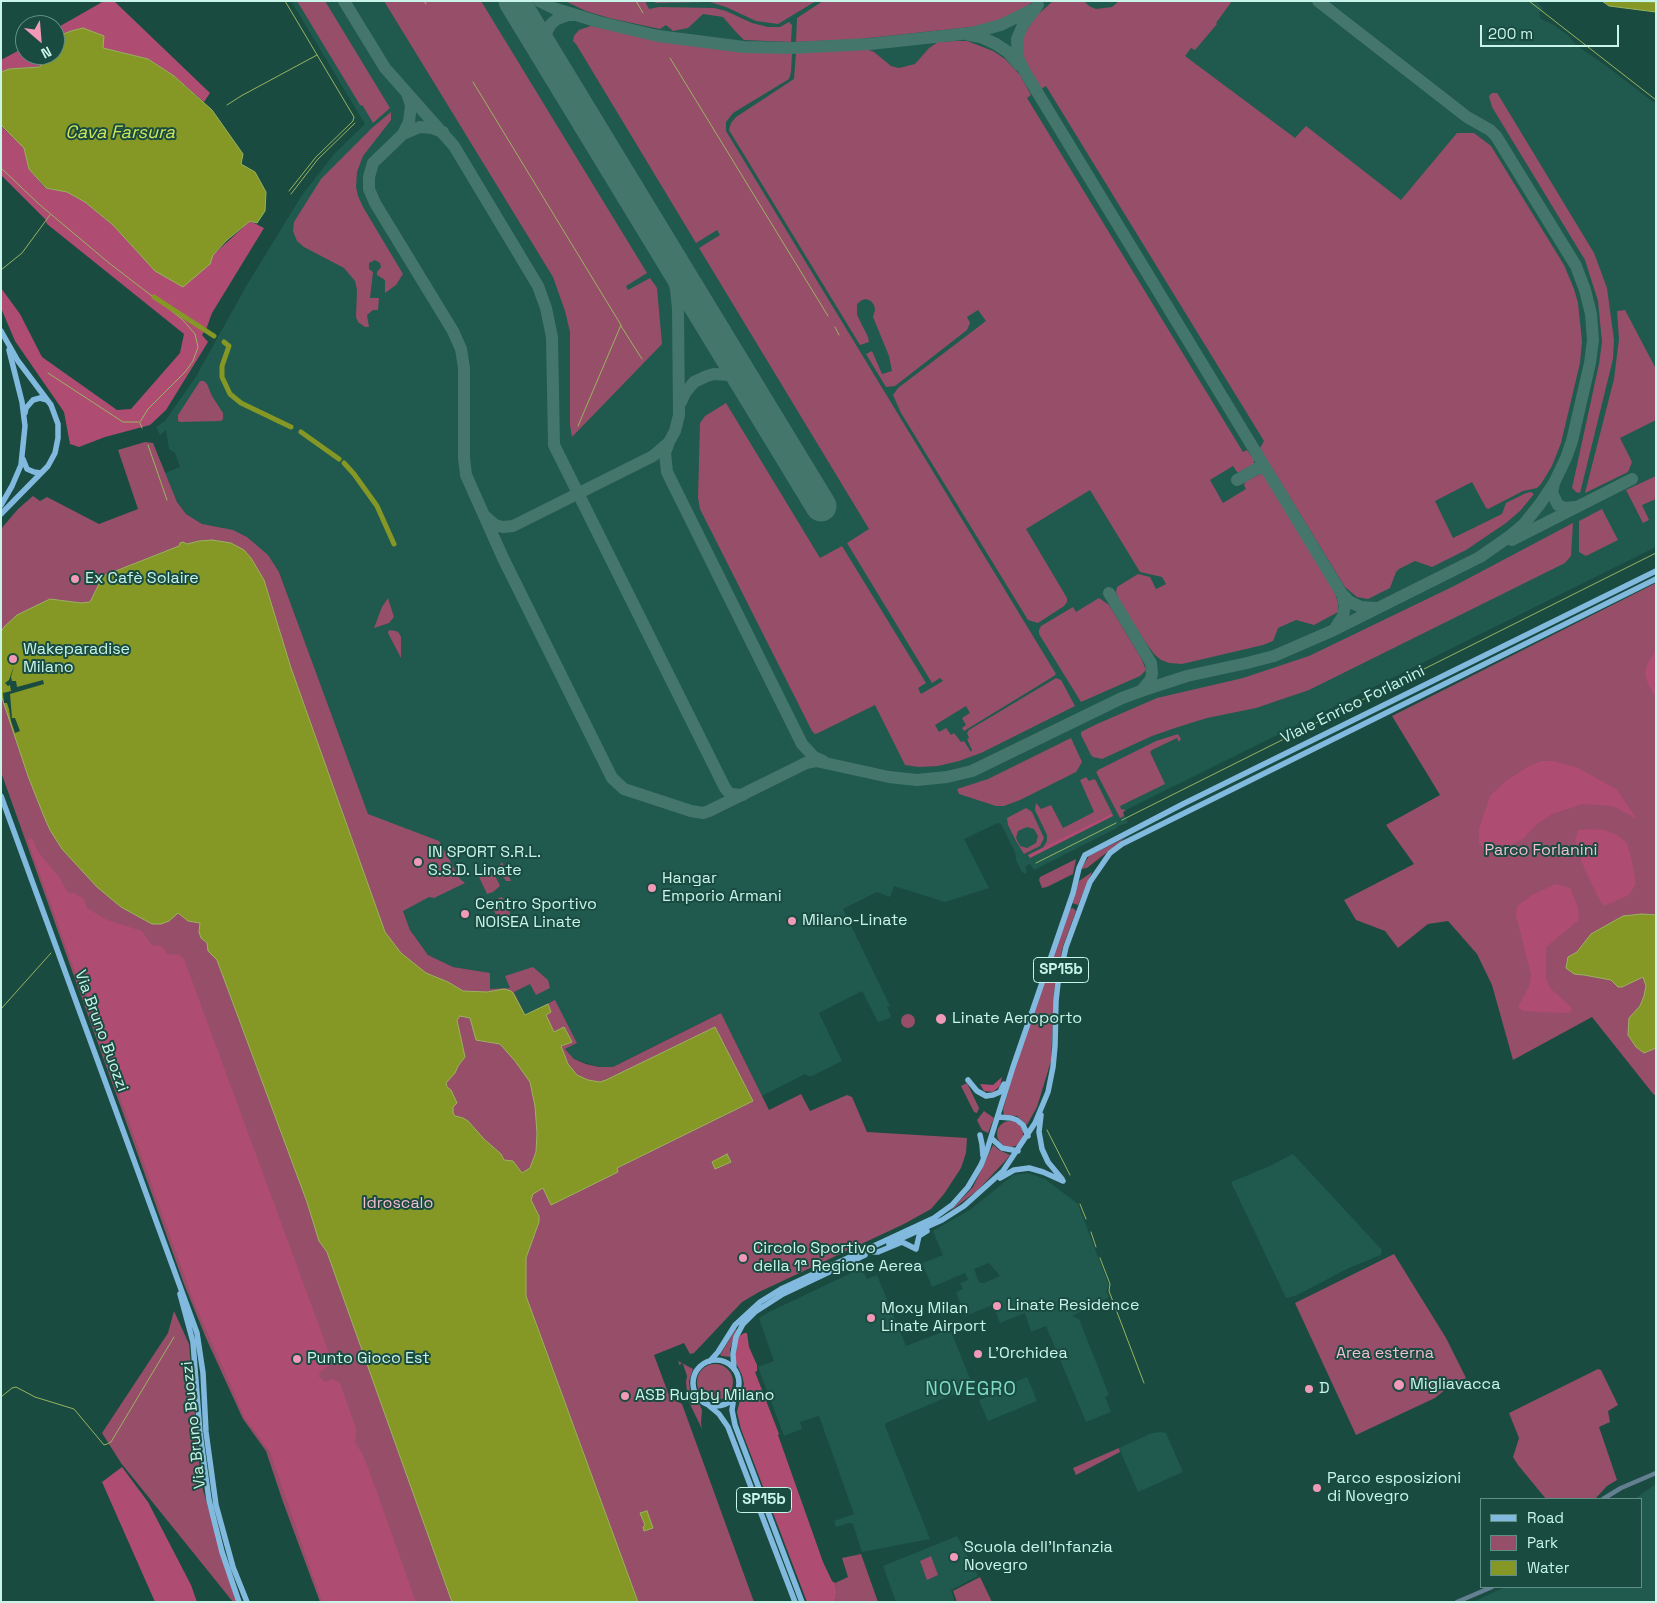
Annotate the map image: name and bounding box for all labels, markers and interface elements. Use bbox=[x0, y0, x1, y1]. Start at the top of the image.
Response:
north arrow bbox=[15, 15, 65, 65]
scale bar bbox=[1482, 15, 1621, 47]
text: 200 m bbox=[1488, 24, 1533, 43]
text: N bbox=[38, 42, 55, 63]
water label: Cava Farsura bbox=[65, 122, 175, 144]
place label: Ex Cafè Solaire bbox=[85, 569, 199, 589]
marker: Ex Cafè Solaire bbox=[69, 573, 81, 585]
place label: Wakeparadise Milano bbox=[23, 640, 130, 678]
marker: Wakeparadise Milano bbox=[7, 653, 19, 665]
street label: Viale Enrico Forlanini bbox=[1278, 662, 1428, 748]
park label: Parco Forlanini bbox=[1485, 841, 1597, 861]
place label: IN SPORT S.R.L. S.S.D. Linate bbox=[428, 843, 541, 881]
marker: IN SPORT S.R.L. S.S.D. Linate bbox=[412, 856, 424, 868]
place label: Hangar Emporio Armani bbox=[662, 869, 782, 907]
marker: Hangar Emporio Armani bbox=[646, 882, 658, 894]
place label: Centro Sportivo NOISEA Linate bbox=[475, 895, 597, 933]
marker: Centro Sportivo NOISEA Linate bbox=[459, 908, 471, 920]
place label: Milano-Linate bbox=[802, 911, 908, 931]
marker: Milano-Linate bbox=[786, 915, 798, 927]
road number: SP15b bbox=[1034, 958, 1088, 982]
street label: Via Bruno Buozzi bbox=[70, 968, 132, 1094]
place label: Linate Aeroporto bbox=[952, 1009, 1082, 1029]
marker: Linate Aeroporto bbox=[934, 1012, 948, 1026]
park label: Idroscalo bbox=[363, 1194, 433, 1214]
place label: Circolo Sportivo della 1ª Regione Aerea bbox=[753, 1239, 922, 1277]
marker: Circolo Sportivo della 1ª Regione Aerea bbox=[737, 1252, 749, 1264]
place label: Linate Residence bbox=[1007, 1296, 1139, 1316]
place label: Moxy Milan Linate Airport bbox=[881, 1299, 986, 1337]
marker: Linate Residence bbox=[991, 1300, 1003, 1312]
marker: Moxy Milan Linate Airport bbox=[865, 1312, 877, 1324]
place label: L'Orchidea bbox=[988, 1344, 1068, 1364]
park label: Area esterna bbox=[1336, 1344, 1434, 1364]
marker: L'Orchidea bbox=[972, 1348, 984, 1360]
place label: Punto Gioco Est bbox=[307, 1349, 430, 1369]
marker: Punto Gioco Est bbox=[291, 1353, 303, 1365]
street label: Via Bruno Buozzi bbox=[178, 1360, 210, 1490]
place label: Migliavacca bbox=[1410, 1375, 1500, 1395]
marker: Migliavacca bbox=[1392, 1378, 1406, 1392]
district label: NOVEGRO bbox=[924, 1379, 1018, 1401]
place label: D bbox=[1319, 1379, 1330, 1399]
marker: D bbox=[1303, 1383, 1315, 1395]
place label: ASB Rugby Milano bbox=[635, 1386, 774, 1406]
marker: ASB Rugby Milano bbox=[619, 1390, 631, 1402]
place label: Parco esposizioni di Novegro bbox=[1327, 1469, 1461, 1507]
marker: Parco esposizioni di Novegro bbox=[1311, 1482, 1323, 1494]
road number: SP15b bbox=[736, 1488, 792, 1512]
legend bbox=[1480, 1498, 1642, 1588]
text: Road bbox=[1527, 1508, 1564, 1527]
text: Park bbox=[1527, 1533, 1558, 1552]
place label: Scuola dell’Infanzia Novegro bbox=[964, 1538, 1113, 1576]
marker: Scuola dell’Infanzia Novegro bbox=[948, 1551, 960, 1563]
text: Water bbox=[1527, 1558, 1569, 1577]

